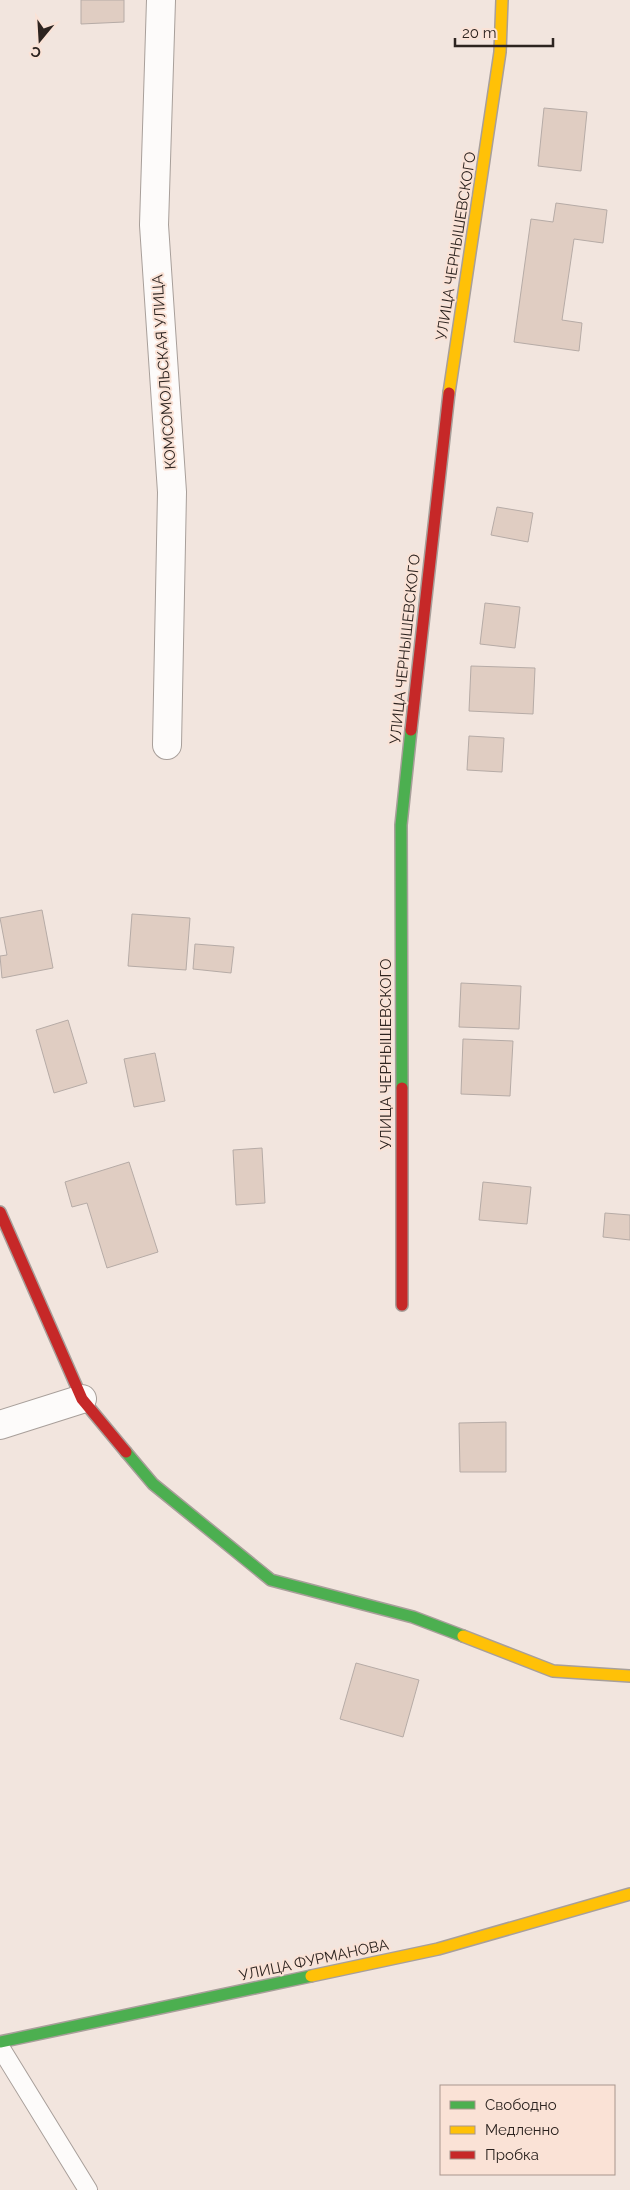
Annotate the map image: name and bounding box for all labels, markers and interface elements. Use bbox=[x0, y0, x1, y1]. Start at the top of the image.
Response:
north arrow bbox=[15, 15, 65, 65]
scale bar bbox=[455, 15, 552, 47]
text: 20 m bbox=[462, 24, 497, 42]
text: С bbox=[29, 43, 43, 61]
street label: УЛИЦА ЧЕРНЫШЕВСКОГО bbox=[432, 150, 480, 342]
street label: КОМСОМОЛЬСКАЯ УЛИЦА bbox=[148, 274, 180, 470]
street label: УЛИЦА ЧЕРНЫШЕВСКОГО bbox=[386, 553, 424, 745]
street label: УЛИЦА ЧЕРНЫШЕВСКОГО bbox=[377, 959, 395, 1149]
street label: УЛИЦА ФУРМАНОВА bbox=[238, 1935, 390, 1985]
legend bbox=[440, 2085, 615, 2175]
text: Свободно bbox=[485, 2096, 557, 2114]
text: Медленно bbox=[485, 2121, 559, 2139]
text: Пробка bbox=[485, 2146, 539, 2164]

